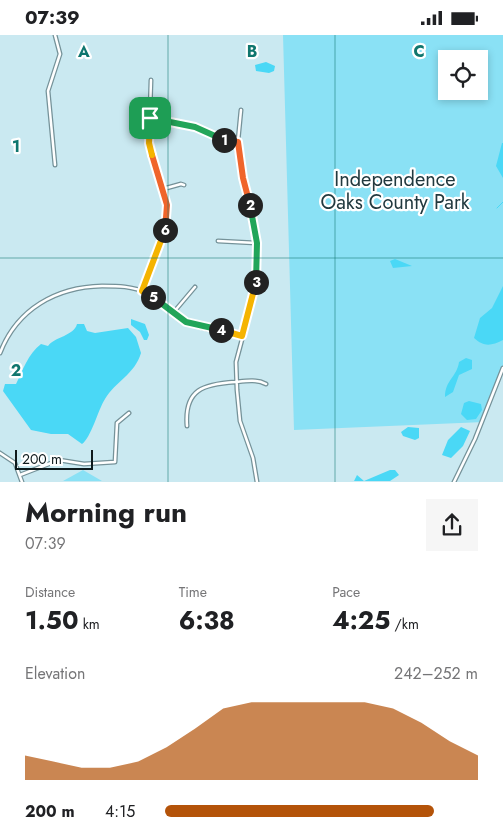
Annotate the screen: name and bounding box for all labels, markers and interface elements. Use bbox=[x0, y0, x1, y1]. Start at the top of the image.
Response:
text: 07:39 bbox=[25, 4, 80, 31]
text: A bbox=[77, 40, 90, 63]
text: B bbox=[247, 40, 257, 63]
text: C bbox=[413, 40, 425, 63]
map controls bbox=[438, 50, 488, 100]
button: locate bbox=[438, 50, 488, 100]
pin bbox=[129, 97, 171, 139]
icon: arrive bbox=[136, 104, 164, 132]
pin: 1 bbox=[212, 127, 236, 153]
text: 1 bbox=[221, 130, 228, 150]
text: 1 bbox=[12, 135, 20, 158]
park label: Independence Oaks County Park bbox=[320, 165, 470, 217]
pin: 2 bbox=[238, 193, 262, 217]
text: 2 bbox=[246, 195, 255, 215]
pin: 6 bbox=[152, 217, 178, 243]
text: 6 bbox=[161, 220, 170, 240]
pin: 3 bbox=[244, 269, 268, 295]
text: 3 bbox=[252, 272, 261, 292]
pin: 5 bbox=[140, 285, 166, 309]
text: 5 bbox=[149, 287, 158, 307]
pin: 4 bbox=[208, 317, 234, 343]
text: 4 bbox=[217, 320, 226, 340]
text: 2 bbox=[11, 359, 21, 382]
scale bar bbox=[15, 447, 92, 470]
text: 200 m bbox=[22, 449, 62, 469]
text: Morning run bbox=[25, 492, 187, 533]
button: share bbox=[426, 499, 478, 551]
text: 07:39 bbox=[25, 532, 66, 555]
text: Distance bbox=[25, 582, 75, 602]
text: Time bbox=[179, 582, 207, 602]
text: Pace bbox=[332, 582, 360, 602]
text: 1.50 bbox=[25, 602, 78, 638]
text: 6:38 bbox=[179, 602, 235, 638]
text: 4:25 bbox=[332, 602, 390, 638]
text: km bbox=[78, 614, 100, 634]
text: /km bbox=[390, 614, 419, 634]
text: Elevation bbox=[25, 662, 85, 685]
text: 242–252 m bbox=[394, 662, 478, 685]
text: 200 m bbox=[25, 800, 75, 823]
text: 4:15 bbox=[105, 800, 135, 823]

